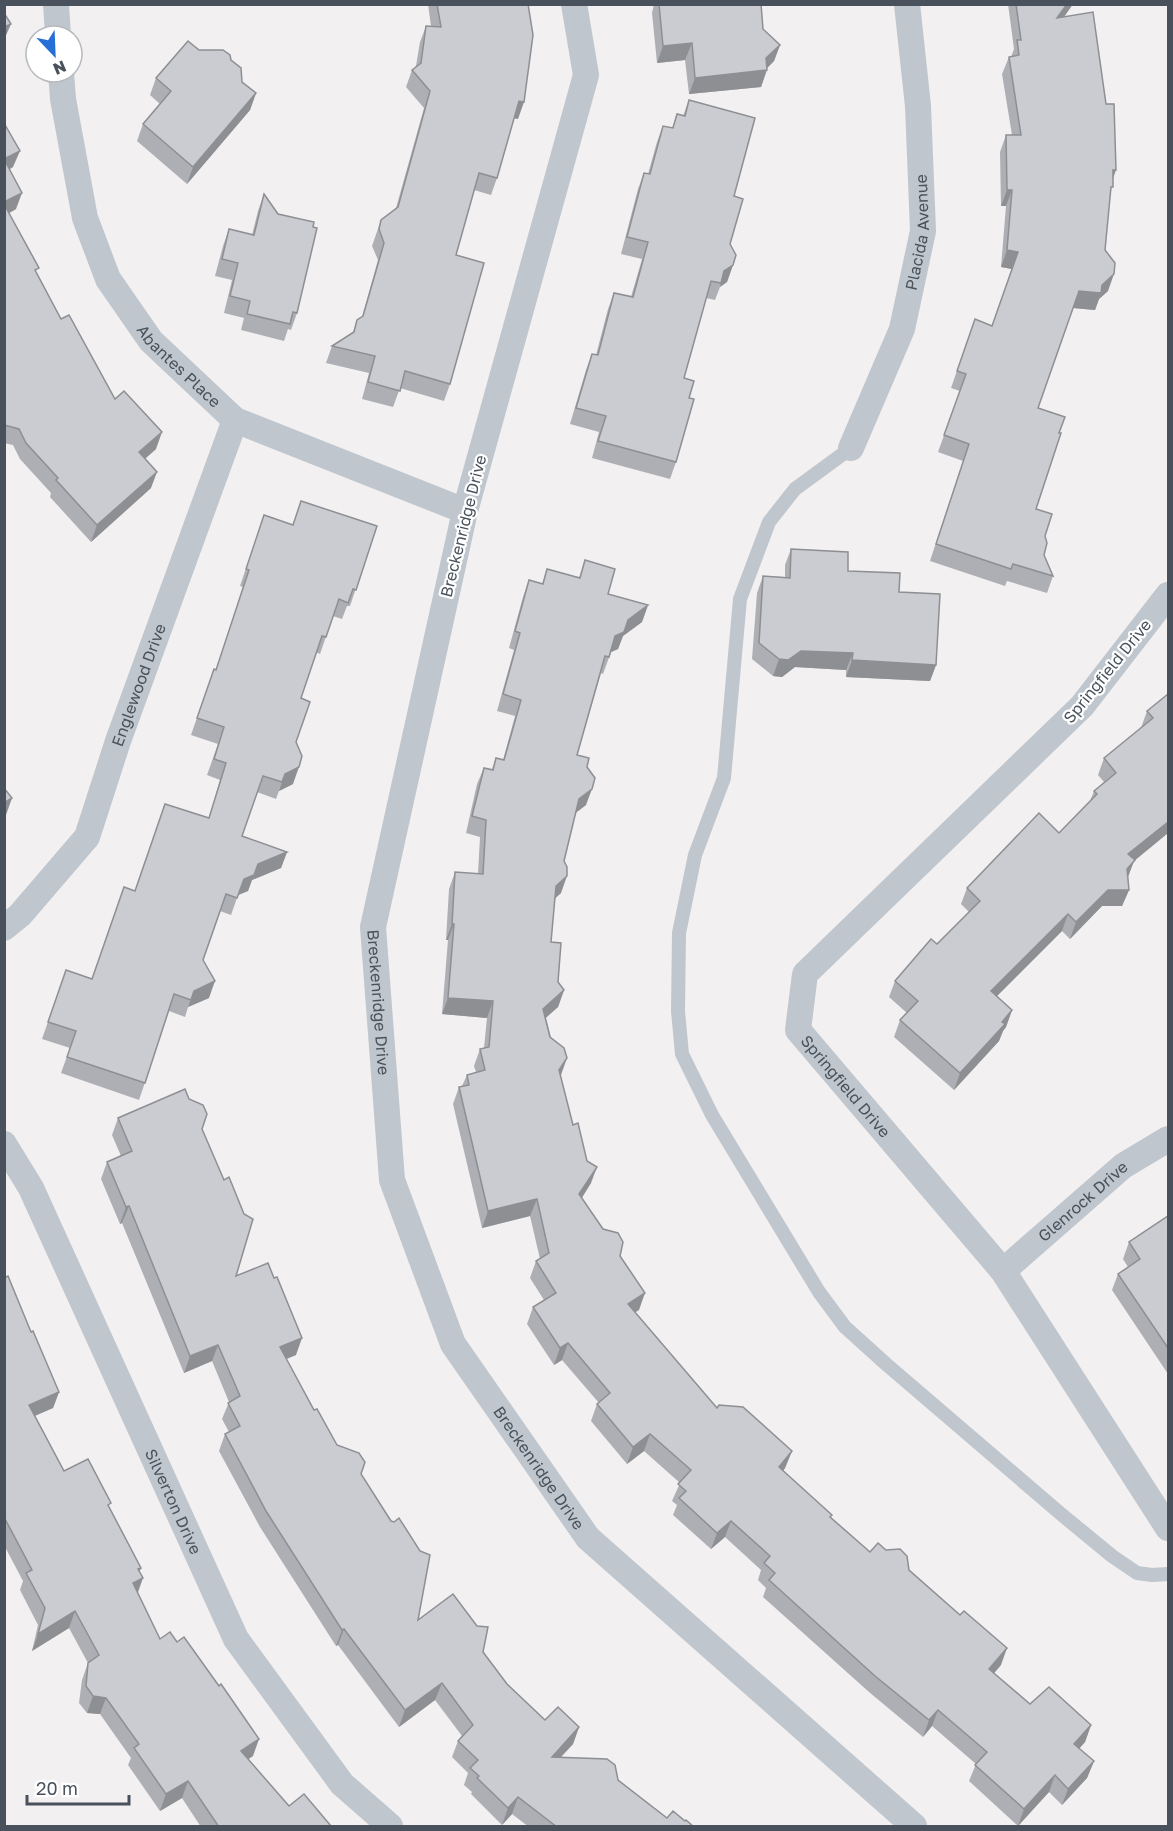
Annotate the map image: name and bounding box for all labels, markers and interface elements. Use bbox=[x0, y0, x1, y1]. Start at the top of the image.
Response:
north arrow bbox=[24, 24, 84, 84]
text: N bbox=[50, 56, 69, 79]
street label: Placida Avenue bbox=[901, 174, 933, 292]
street label: Abantes Place bbox=[133, 321, 225, 412]
street label: Breckenridge Drive bbox=[436, 453, 490, 599]
street label: Springfield Drive bbox=[1059, 615, 1155, 727]
street label: Englewood Drive bbox=[107, 621, 170, 749]
street label: Breckenridge Drive bbox=[363, 929, 394, 1076]
street label: Springfield Drive bbox=[797, 1031, 895, 1141]
street label: Glenrock Drive bbox=[1034, 1157, 1132, 1246]
street label: Breckenridge Drive bbox=[489, 1402, 589, 1533]
street label: Silverton Drive bbox=[141, 1446, 206, 1557]
scale bar bbox=[27, 1768, 129, 1806]
text: 20 m bbox=[36, 1777, 78, 1799]

